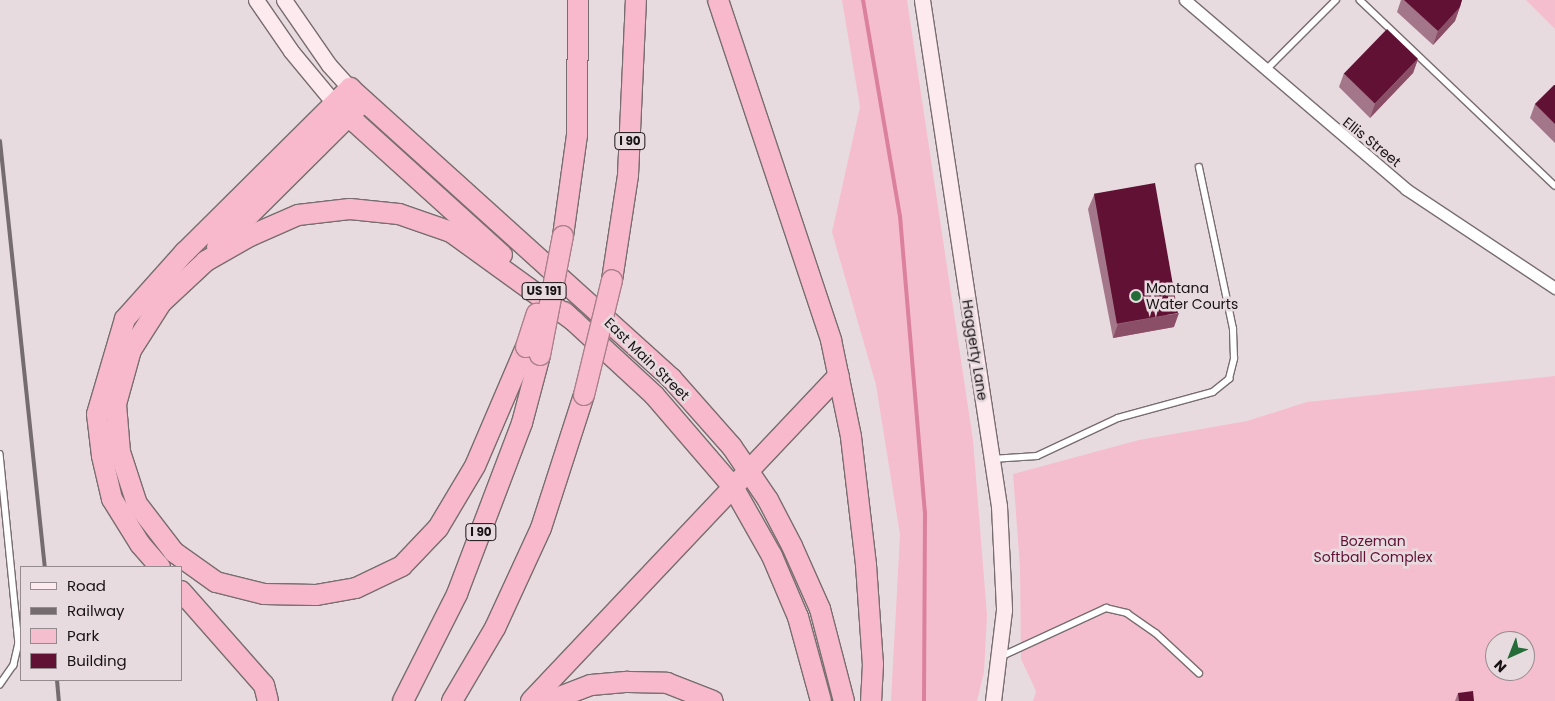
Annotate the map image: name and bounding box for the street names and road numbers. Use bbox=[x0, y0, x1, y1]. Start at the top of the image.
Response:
street label: Ellis Street bbox=[1340, 114, 1404, 170]
road number: I 90 bbox=[614, 132, 646, 150]
road number: US 191 bbox=[522, 282, 566, 300]
street label: Haggerty Lane bbox=[959, 298, 991, 402]
street label: East Main Street bbox=[601, 314, 693, 404]
road number: I 90 bbox=[465, 522, 497, 542]

